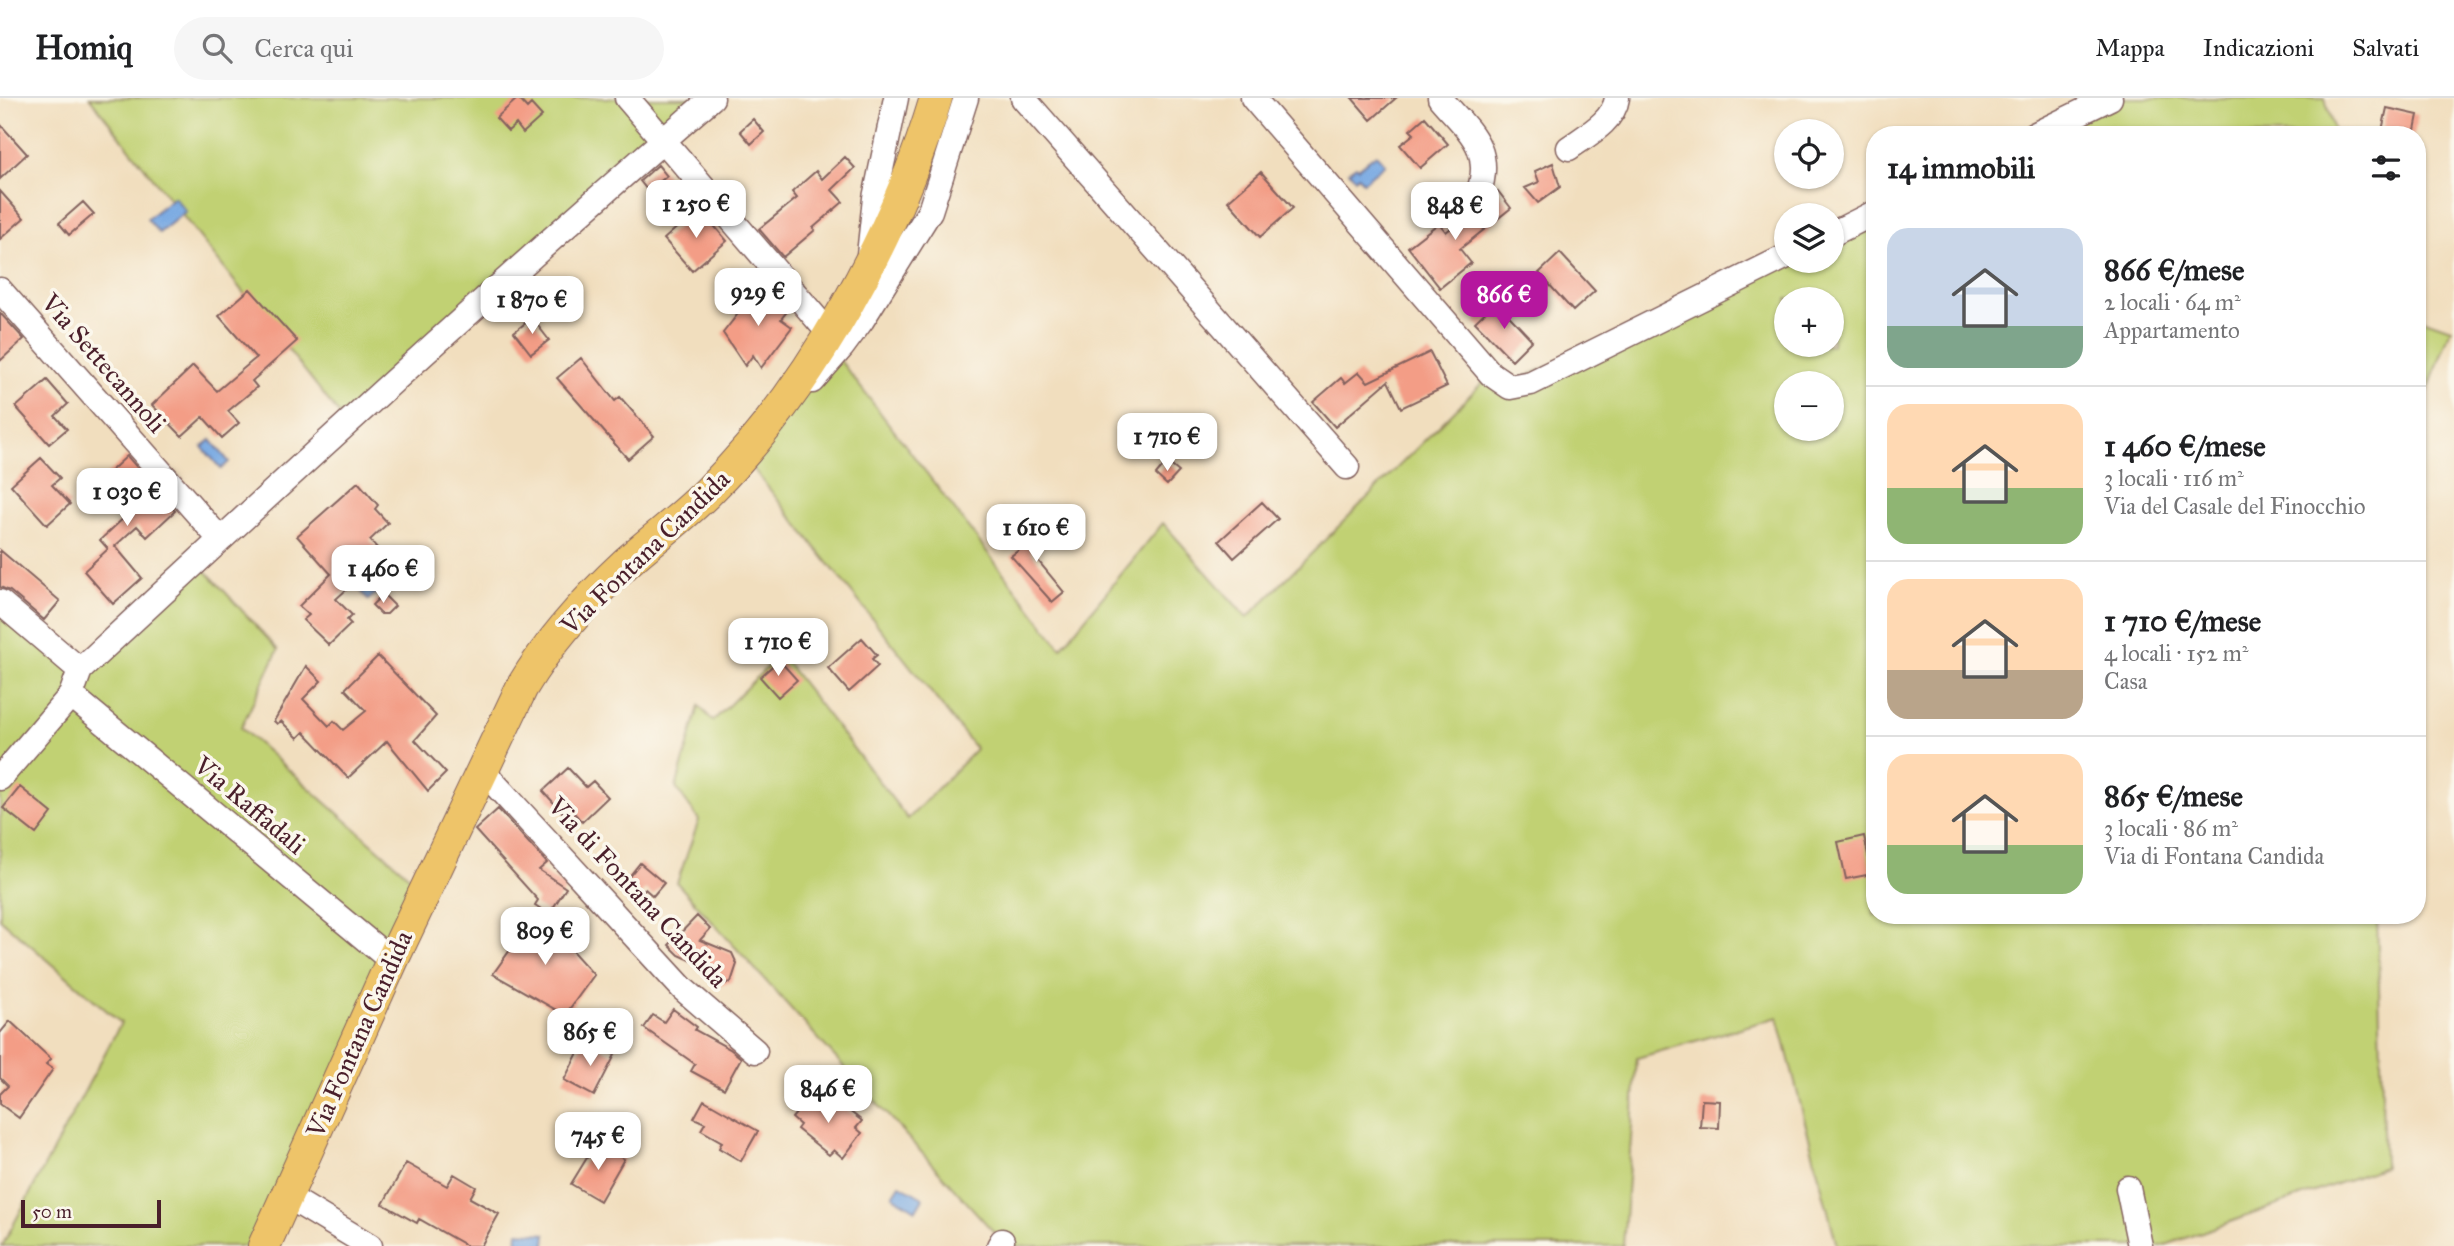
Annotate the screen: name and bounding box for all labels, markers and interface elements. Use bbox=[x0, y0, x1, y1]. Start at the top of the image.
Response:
search box bbox=[174, 17, 664, 80]
text: Homiq bbox=[35, 28, 132, 68]
icon: search bbox=[198, 29, 236, 67]
text: Cerca qui bbox=[254, 32, 354, 64]
text: Mappa bbox=[2096, 33, 2165, 63]
text: Indicazioni bbox=[2203, 33, 2314, 63]
text: Salvati bbox=[2352, 33, 2419, 63]
map controls bbox=[1774, 119, 1844, 441]
button: locate bbox=[1774, 119, 1844, 189]
icon: filters bbox=[2367, 149, 2405, 187]
text: 14 immobili bbox=[1887, 150, 2035, 186]
pin: 1 250 € bbox=[631, 180, 761, 240]
pin: 848 € bbox=[1406, 183, 1504, 242]
text: 1 250 € bbox=[662, 189, 730, 217]
text: 848 € bbox=[1427, 191, 1483, 219]
button: layers bbox=[1774, 203, 1844, 273]
text: 866 €/mese bbox=[2104, 252, 2244, 288]
icon: home bbox=[1943, 256, 2027, 340]
pin: 929 € bbox=[709, 268, 807, 328]
pin: 866 € bbox=[1455, 272, 1553, 331]
pin: 1 870 € bbox=[467, 276, 597, 336]
text: 929 € bbox=[731, 277, 785, 305]
text: 866 € bbox=[1477, 280, 1531, 308]
text: 1 870 € bbox=[497, 285, 567, 313]
street label: Via Settecannoli bbox=[34, 286, 173, 439]
button: + bbox=[1774, 287, 1844, 357]
text: 2 locali · 64 m² bbox=[2104, 288, 2241, 316]
text: Appartamento bbox=[2104, 316, 2240, 344]
button: − bbox=[1774, 371, 1844, 441]
pin: 1 710 € bbox=[1102, 414, 1232, 473]
text: 1 710 € bbox=[1133, 422, 1201, 450]
text: 1 460 €/mese bbox=[2104, 428, 2266, 464]
icon: home bbox=[1943, 432, 2027, 516]
street label: Via Fontana Candida bbox=[553, 463, 736, 642]
text: 3 locali · 116 m² bbox=[2104, 464, 2244, 492]
pin: 1 030 € bbox=[62, 468, 192, 528]
text: 1 030 € bbox=[93, 477, 161, 505]
text: Via del Casale del Finocchio bbox=[2104, 492, 2365, 520]
pin: 1 610 € bbox=[971, 504, 1101, 564]
text: 1 610 € bbox=[1003, 513, 1069, 541]
pin: 1 460 € bbox=[318, 546, 448, 605]
text: 1 460 € bbox=[348, 554, 418, 582]
text: 1 710 €/mese bbox=[2104, 603, 2261, 639]
icon: home bbox=[1943, 607, 2027, 691]
pin: 1 710 € bbox=[713, 618, 843, 678]
text: 1 710 € bbox=[744, 627, 812, 655]
text: 4 locali · 152 m² bbox=[2104, 639, 2248, 667]
text: Casa bbox=[2104, 667, 2148, 695]
street label: Via Raffadali bbox=[187, 748, 312, 861]
text: 865 €/mese bbox=[2104, 778, 2243, 814]
icon: home bbox=[1943, 782, 2027, 866]
street label: Via di Fontana Candida bbox=[541, 789, 735, 994]
text: 3 locali · 86 m² bbox=[2104, 814, 2238, 842]
text: Via di Fontana Candida bbox=[2104, 842, 2324, 870]
pin: 809 € bbox=[496, 908, 594, 967]
text: 809 € bbox=[517, 916, 573, 944]
street label: Via Fontana Candida bbox=[299, 926, 419, 1143]
pin: 865 € bbox=[541, 1009, 639, 1068]
text: 865 € bbox=[563, 1017, 617, 1045]
pin: 846 € bbox=[779, 1066, 877, 1125]
text: 846 € bbox=[800, 1074, 856, 1102]
pin: 745 € bbox=[549, 1112, 647, 1172]
text: 745 € bbox=[571, 1121, 625, 1149]
scale bar bbox=[21, 1197, 161, 1229]
text: 50 m bbox=[32, 1200, 72, 1223]

